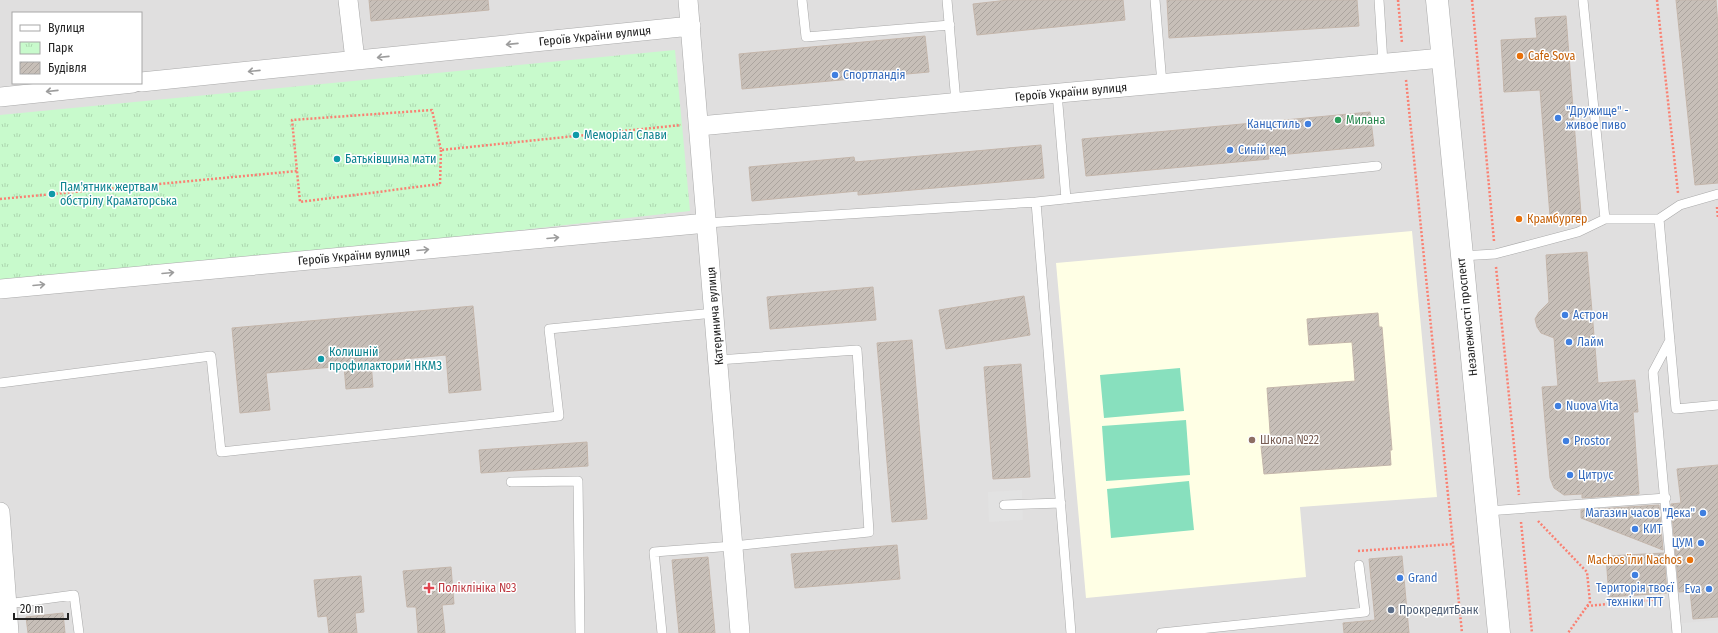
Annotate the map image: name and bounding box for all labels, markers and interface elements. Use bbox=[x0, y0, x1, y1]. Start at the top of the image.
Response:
legend bbox=[12, 12, 142, 84]
text: Вулиця bbox=[48, 21, 85, 35]
street label: Героїв України вулиця bbox=[538, 23, 652, 49]
text: Парк bbox=[48, 41, 74, 55]
one-way arrow bbox=[506, 41, 519, 48]
place label: Cafe Sova bbox=[1528, 49, 1576, 63]
marker: Cafe Sova bbox=[1515, 51, 1525, 61]
one-way arrow bbox=[377, 54, 390, 61]
text: Будівля bbox=[48, 61, 87, 75]
one-way arrow bbox=[248, 67, 261, 74]
place label: Спортландія bbox=[843, 68, 906, 82]
marker: Спортландія bbox=[830, 70, 840, 80]
street label: Героїв України вулиця bbox=[1014, 80, 1128, 104]
one-way arrow bbox=[46, 88, 59, 95]
place label: "Дружище" - живое пиво bbox=[1566, 104, 1629, 132]
place label: Милана bbox=[1346, 113, 1385, 127]
marker: "Дружище" - живое пиво bbox=[1553, 113, 1563, 123]
marker: Милана bbox=[1333, 115, 1343, 125]
place label: Канцстиль bbox=[1247, 117, 1300, 131]
marker: Канцстиль bbox=[1303, 119, 1313, 129]
place label: Меморіал Слави bbox=[584, 128, 667, 142]
marker: Меморіал Слави bbox=[571, 130, 581, 140]
place label: Синій кед bbox=[1238, 143, 1286, 157]
marker: Синій кед bbox=[1225, 145, 1235, 155]
place label: Батьківщина мати bbox=[345, 152, 437, 166]
marker: Батьківщина мати bbox=[332, 154, 342, 164]
place label: Пам'ятник жертвам обстрілу Краматорська bbox=[60, 180, 177, 208]
marker: Пам'ятник жертвам обстрілу Краматорська bbox=[47, 189, 57, 199]
place label: Крамбургер bbox=[1527, 212, 1587, 226]
marker: Крамбургер bbox=[1514, 214, 1524, 224]
one-way arrow bbox=[546, 234, 559, 241]
street label: Героїв України вулиця bbox=[297, 244, 411, 268]
one-way arrow bbox=[416, 246, 429, 253]
street label: Незалежності проспект bbox=[1454, 257, 1480, 377]
street label: Катеринича вулиця bbox=[704, 266, 726, 366]
one-way arrow bbox=[161, 270, 174, 277]
one-way arrow bbox=[32, 282, 45, 289]
place label: Астрон bbox=[1573, 308, 1608, 322]
marker: Астрон bbox=[1560, 310, 1570, 320]
place label: Лайм bbox=[1577, 335, 1604, 349]
marker: Лайм bbox=[1564, 337, 1574, 347]
place label: Колишній профилакторий НКМЗ bbox=[329, 345, 442, 373]
marker: Колишній профилакторий НКМЗ bbox=[316, 354, 326, 364]
place label: Nuova Vita bbox=[1566, 399, 1619, 413]
marker: Nuova Vita bbox=[1553, 401, 1563, 411]
place label: Школа №22 bbox=[1260, 433, 1319, 447]
place label: Prostor bbox=[1574, 434, 1610, 448]
marker: Школа №22 bbox=[1247, 435, 1257, 445]
marker: Prostor bbox=[1561, 436, 1571, 446]
place label: Цитрус bbox=[1578, 468, 1613, 482]
marker: Цитрус bbox=[1565, 470, 1575, 480]
place label: Магазин часов "Дека" bbox=[1585, 506, 1695, 520]
marker: Магазин часов "Дека" bbox=[1698, 508, 1708, 518]
place label: КИТ bbox=[1643, 522, 1663, 536]
marker: КИТ bbox=[1630, 524, 1640, 534]
place label: ЦУМ bbox=[1672, 536, 1693, 550]
marker: ЦУМ bbox=[1696, 538, 1706, 548]
place label: Machos їли Nachos bbox=[1587, 553, 1682, 567]
marker: Machos їли Nachos bbox=[1685, 555, 1695, 565]
marker: Територія твоєї техніки ТТТ bbox=[1630, 570, 1640, 580]
place label: Grand bbox=[1408, 571, 1437, 585]
marker: Grand bbox=[1395, 573, 1405, 583]
place label: Поліклініка №3 bbox=[438, 581, 517, 595]
place label: Територія твоєї техніки ТТТ bbox=[1596, 581, 1675, 609]
marker: Поліклініка №3 bbox=[423, 582, 435, 594]
place label: Eva bbox=[1685, 582, 1701, 596]
marker: Eva bbox=[1704, 584, 1714, 594]
scale bar bbox=[14, 595, 68, 621]
text: 20 m bbox=[20, 602, 44, 616]
place label: ПрокредитБанк bbox=[1399, 603, 1479, 617]
marker: ПрокредитБанк bbox=[1386, 605, 1396, 615]

